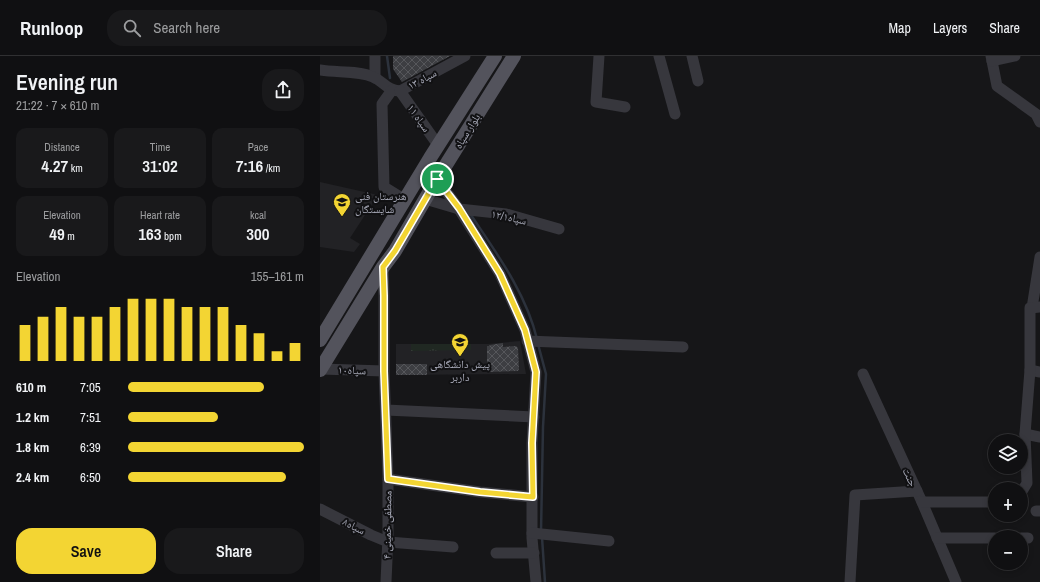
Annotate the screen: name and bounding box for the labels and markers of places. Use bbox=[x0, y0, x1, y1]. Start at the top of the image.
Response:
pin bbox=[420, 162, 454, 196]
place label: هنرستان فنی شایستگان bbox=[355, 189, 407, 216]
school or university icon: هنرستان فنی شایستگان bbox=[332, 192, 352, 217]
school or university icon: پیش دانشگاهی داربر bbox=[450, 332, 470, 357]
place label: پیش دانشگاهی داربر bbox=[430, 357, 490, 384]

